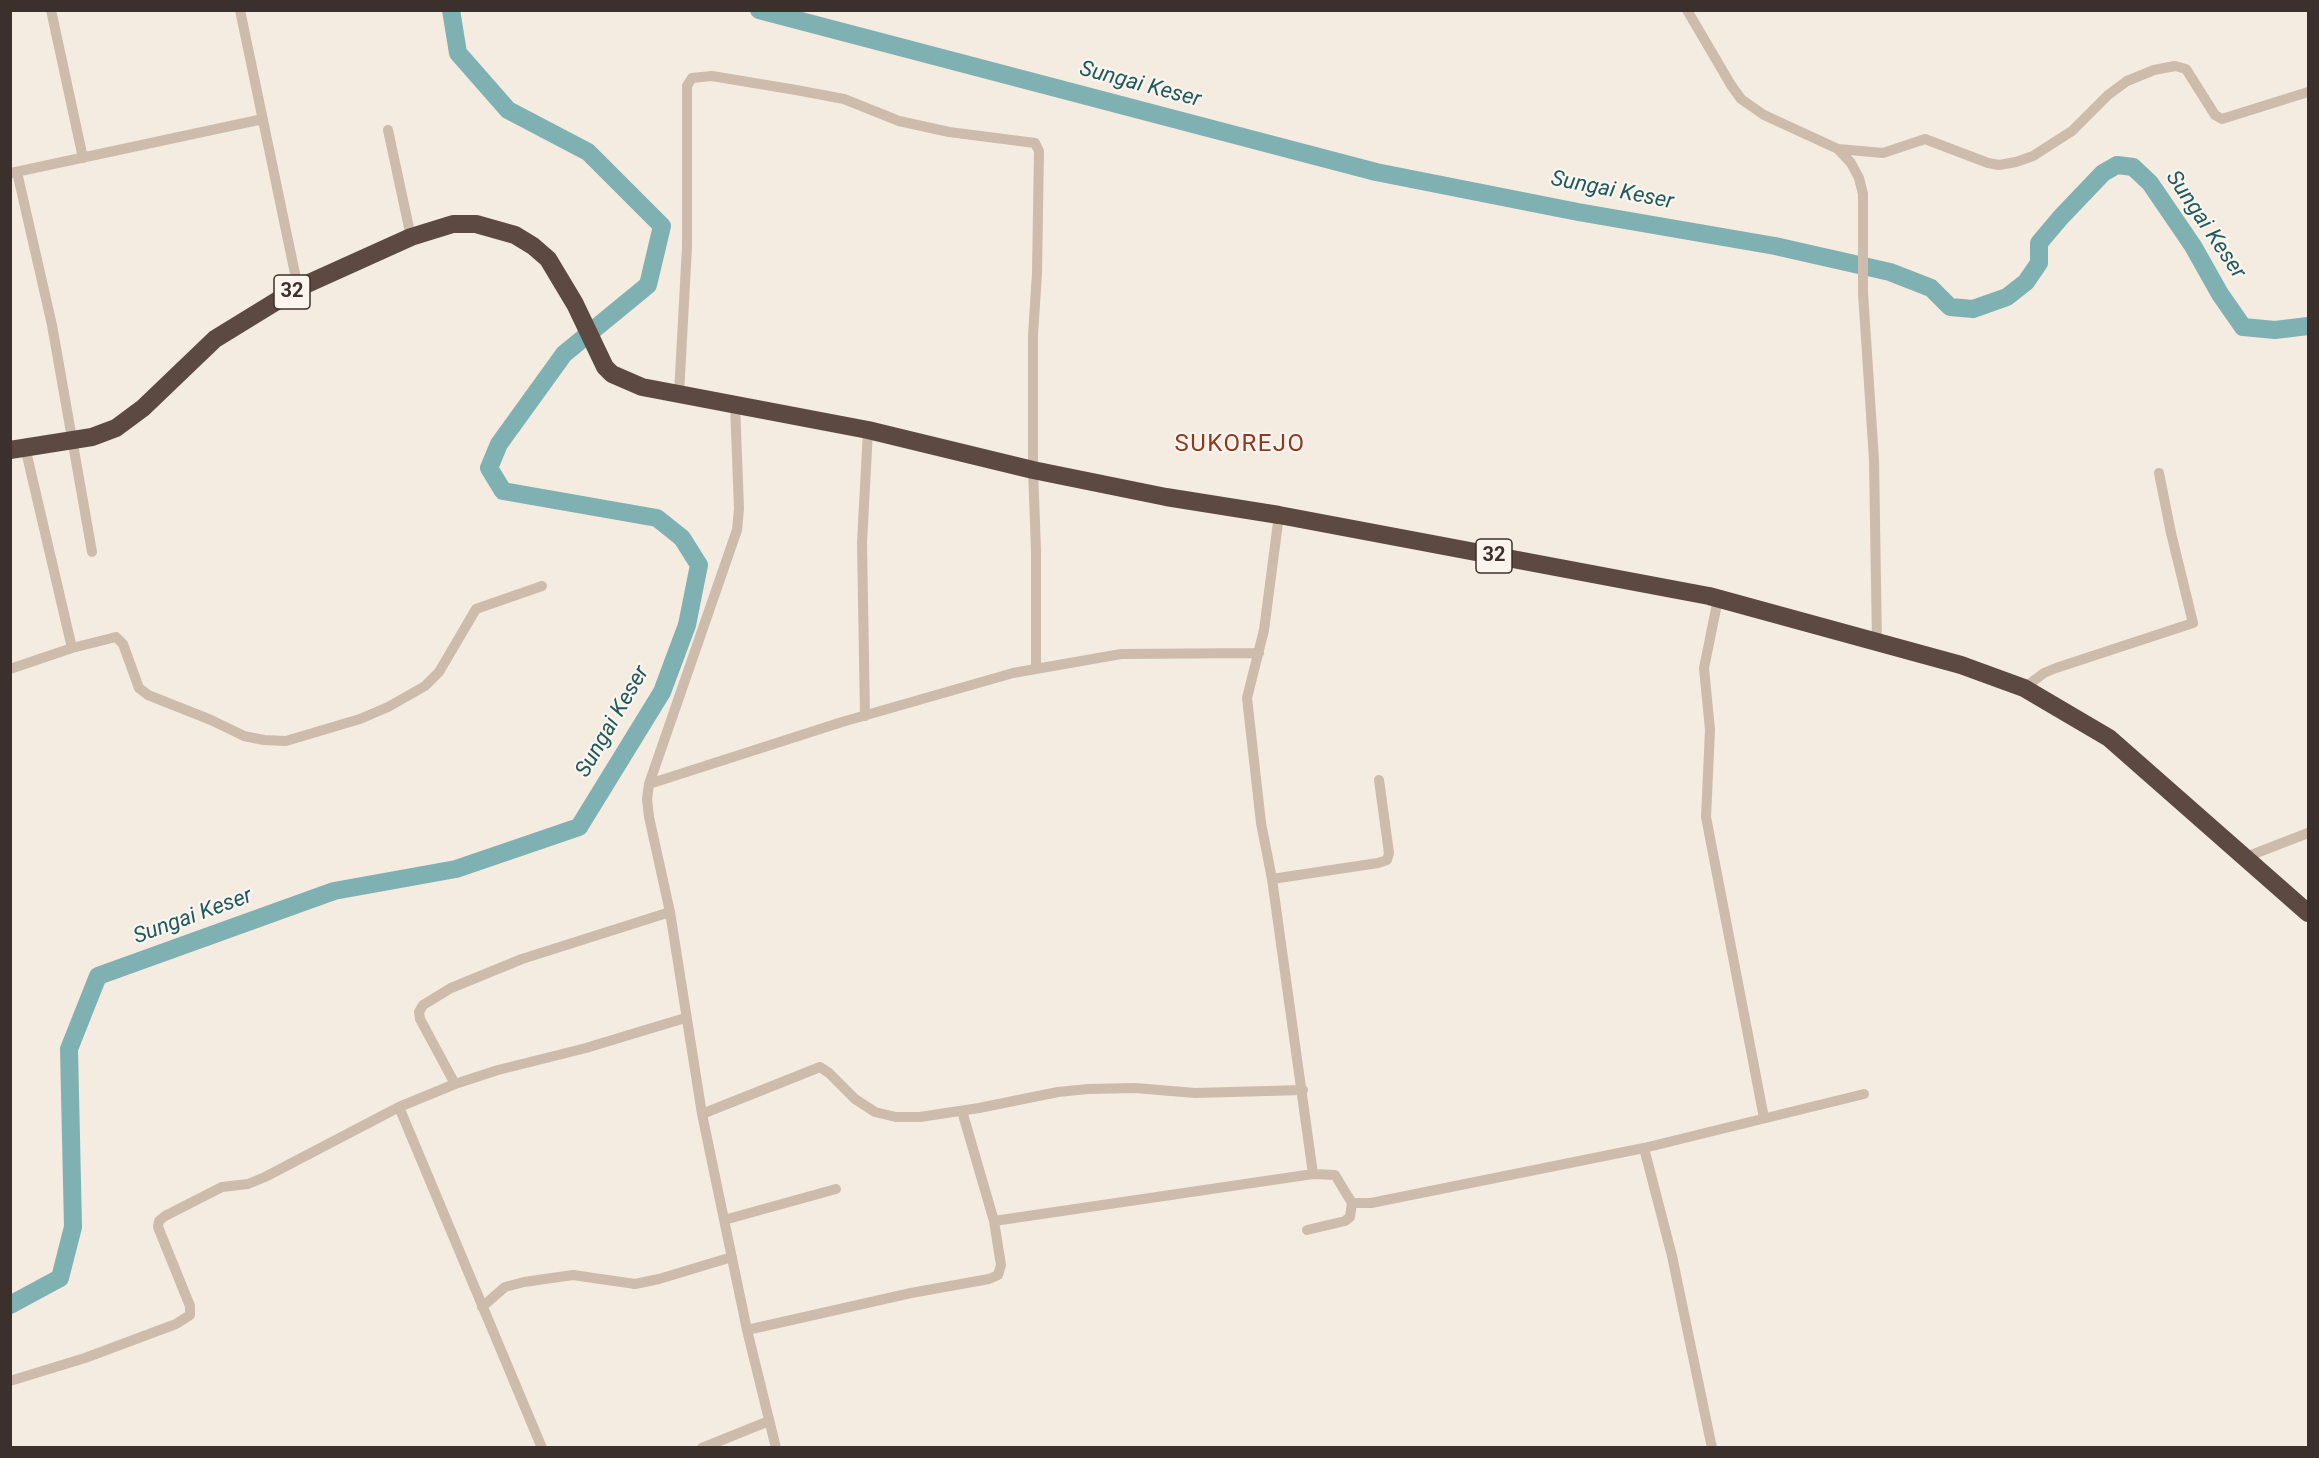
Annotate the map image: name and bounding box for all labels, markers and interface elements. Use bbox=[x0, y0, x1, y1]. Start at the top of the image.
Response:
water label: Sungai Keser bbox=[1077, 56, 1203, 114]
water label: Sungai Keser bbox=[1548, 166, 1676, 216]
water label: Sungai Keser bbox=[2159, 166, 2251, 284]
road number: 32 bbox=[274, 275, 310, 309]
district label: SUKOREJO bbox=[1174, 431, 1306, 459]
road number: 32 bbox=[1476, 539, 1512, 573]
water label: Sungai Keser bbox=[570, 662, 656, 782]
water label: Sungai Keser bbox=[130, 883, 256, 951]

